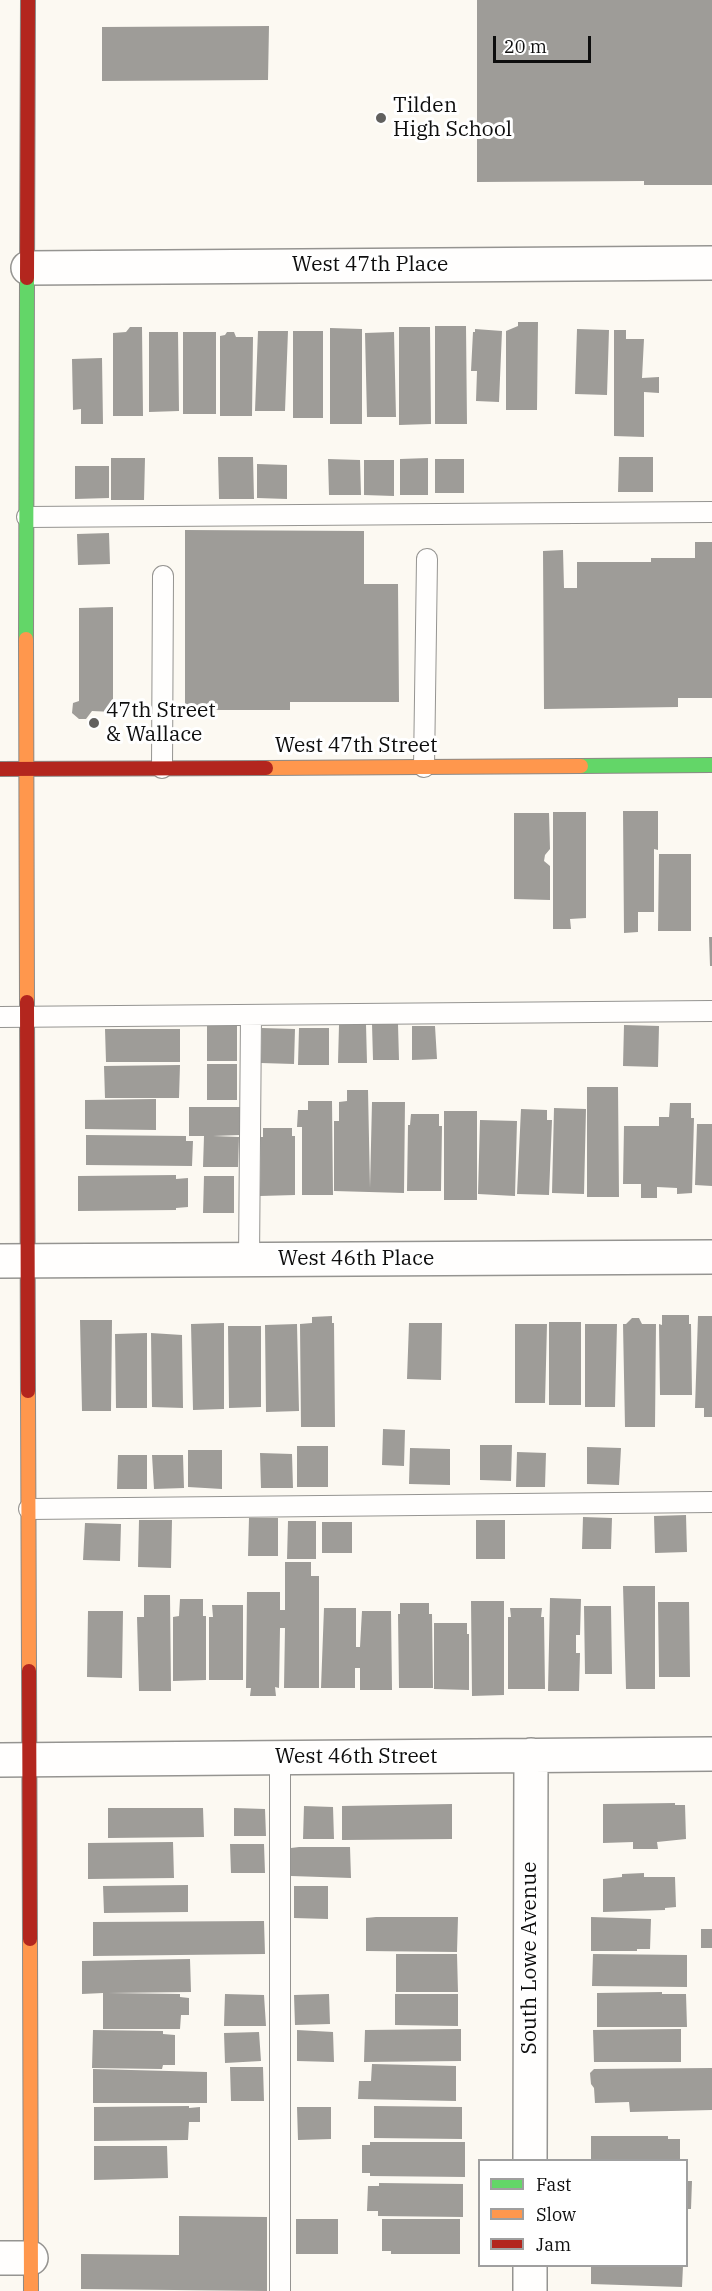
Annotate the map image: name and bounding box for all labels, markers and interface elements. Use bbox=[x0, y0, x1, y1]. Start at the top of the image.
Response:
scale bar bbox=[496, 24, 594, 62]
text: 20 m bbox=[504, 35, 547, 58]
place label: Tilden High School bbox=[393, 93, 512, 143]
marker: Tilden High School bbox=[374, 111, 388, 125]
street label: West 47th Place bbox=[292, 252, 448, 278]
place label: 47th Street & Wallace bbox=[106, 698, 216, 748]
marker: 47th Street & Wallace bbox=[87, 716, 101, 730]
street label: West 47th Street bbox=[275, 733, 437, 759]
street label: West 46th Place bbox=[278, 1246, 434, 1272]
street label: West 46th Street bbox=[275, 1744, 437, 1770]
street label: South Lowe Avenue bbox=[517, 1862, 543, 2054]
legend bbox=[478, 2159, 688, 2267]
text: Fast bbox=[536, 2173, 571, 2196]
text: Slow bbox=[536, 2203, 576, 2226]
text: Jam bbox=[536, 2233, 571, 2256]

